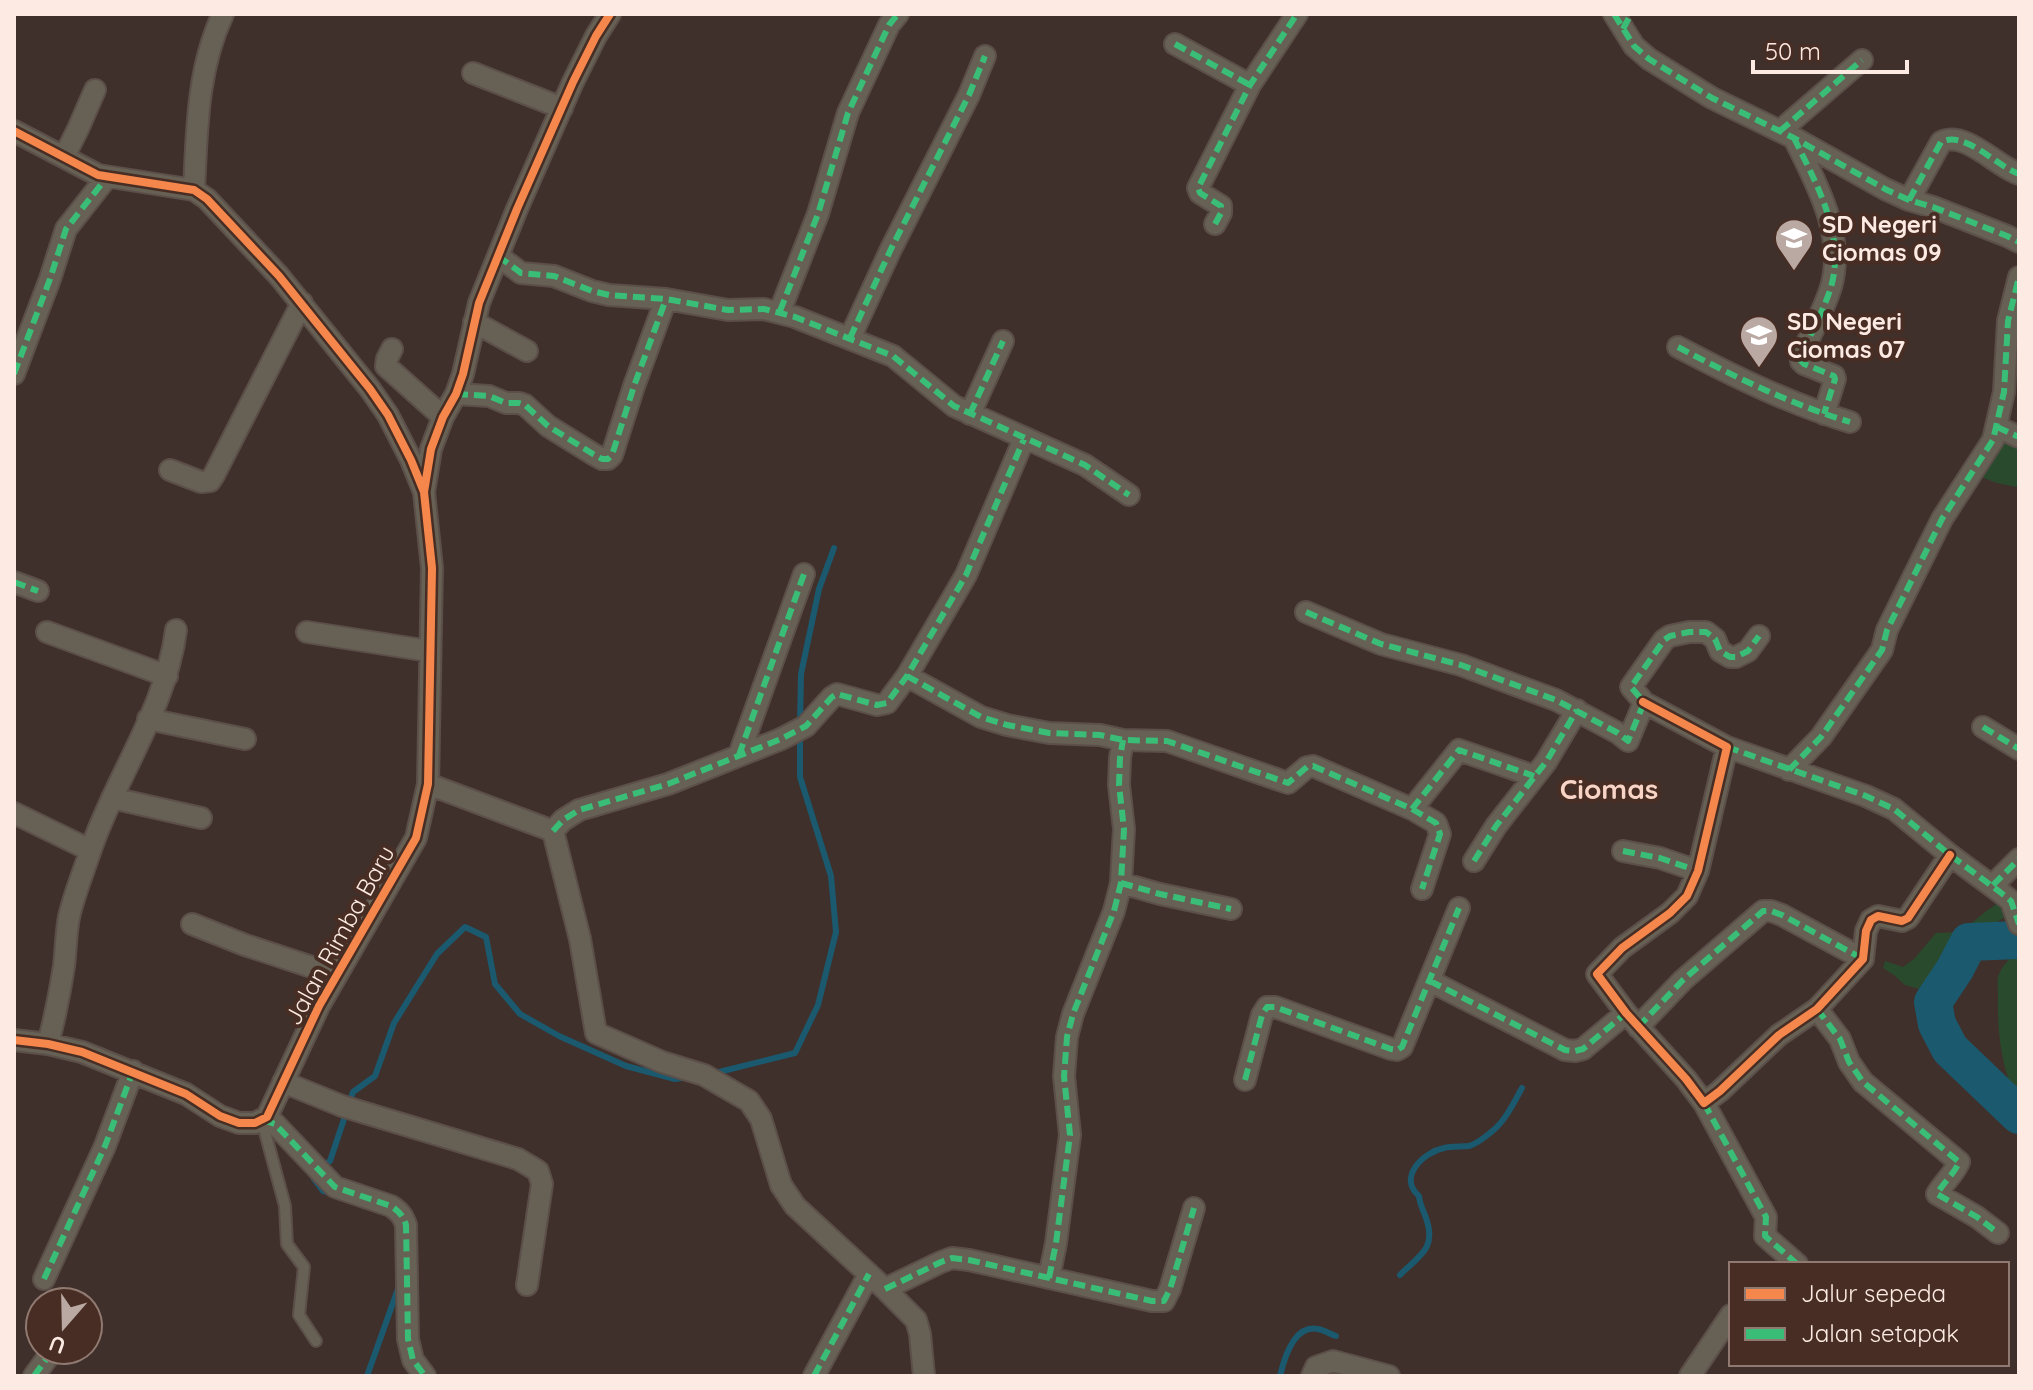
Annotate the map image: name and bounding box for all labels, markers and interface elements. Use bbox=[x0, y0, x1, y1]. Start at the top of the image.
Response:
scale bar bbox=[1753, 24, 1907, 74]
text: 50 m bbox=[1765, 36, 1821, 66]
place label: SD Negeri Ciomas 09 bbox=[1822, 209, 1942, 267]
school or university icon: SD Negeri Ciomas 09 bbox=[1773, 217, 1815, 272]
place label: SD Negeri Ciomas 07 bbox=[1787, 306, 1905, 364]
school or university icon: SD Negeri Ciomas 07 bbox=[1738, 314, 1780, 369]
district label: Ciomas bbox=[1560, 771, 1658, 806]
street label: Jalan Rimba Baru bbox=[277, 840, 401, 1030]
legend bbox=[1729, 1262, 2009, 1366]
text: Jalur sepeda bbox=[1801, 1278, 1946, 1308]
north arrow bbox=[24, 1286, 104, 1366]
text: Jalan setapak bbox=[1801, 1318, 1959, 1348]
text: U bbox=[45, 1329, 69, 1361]

